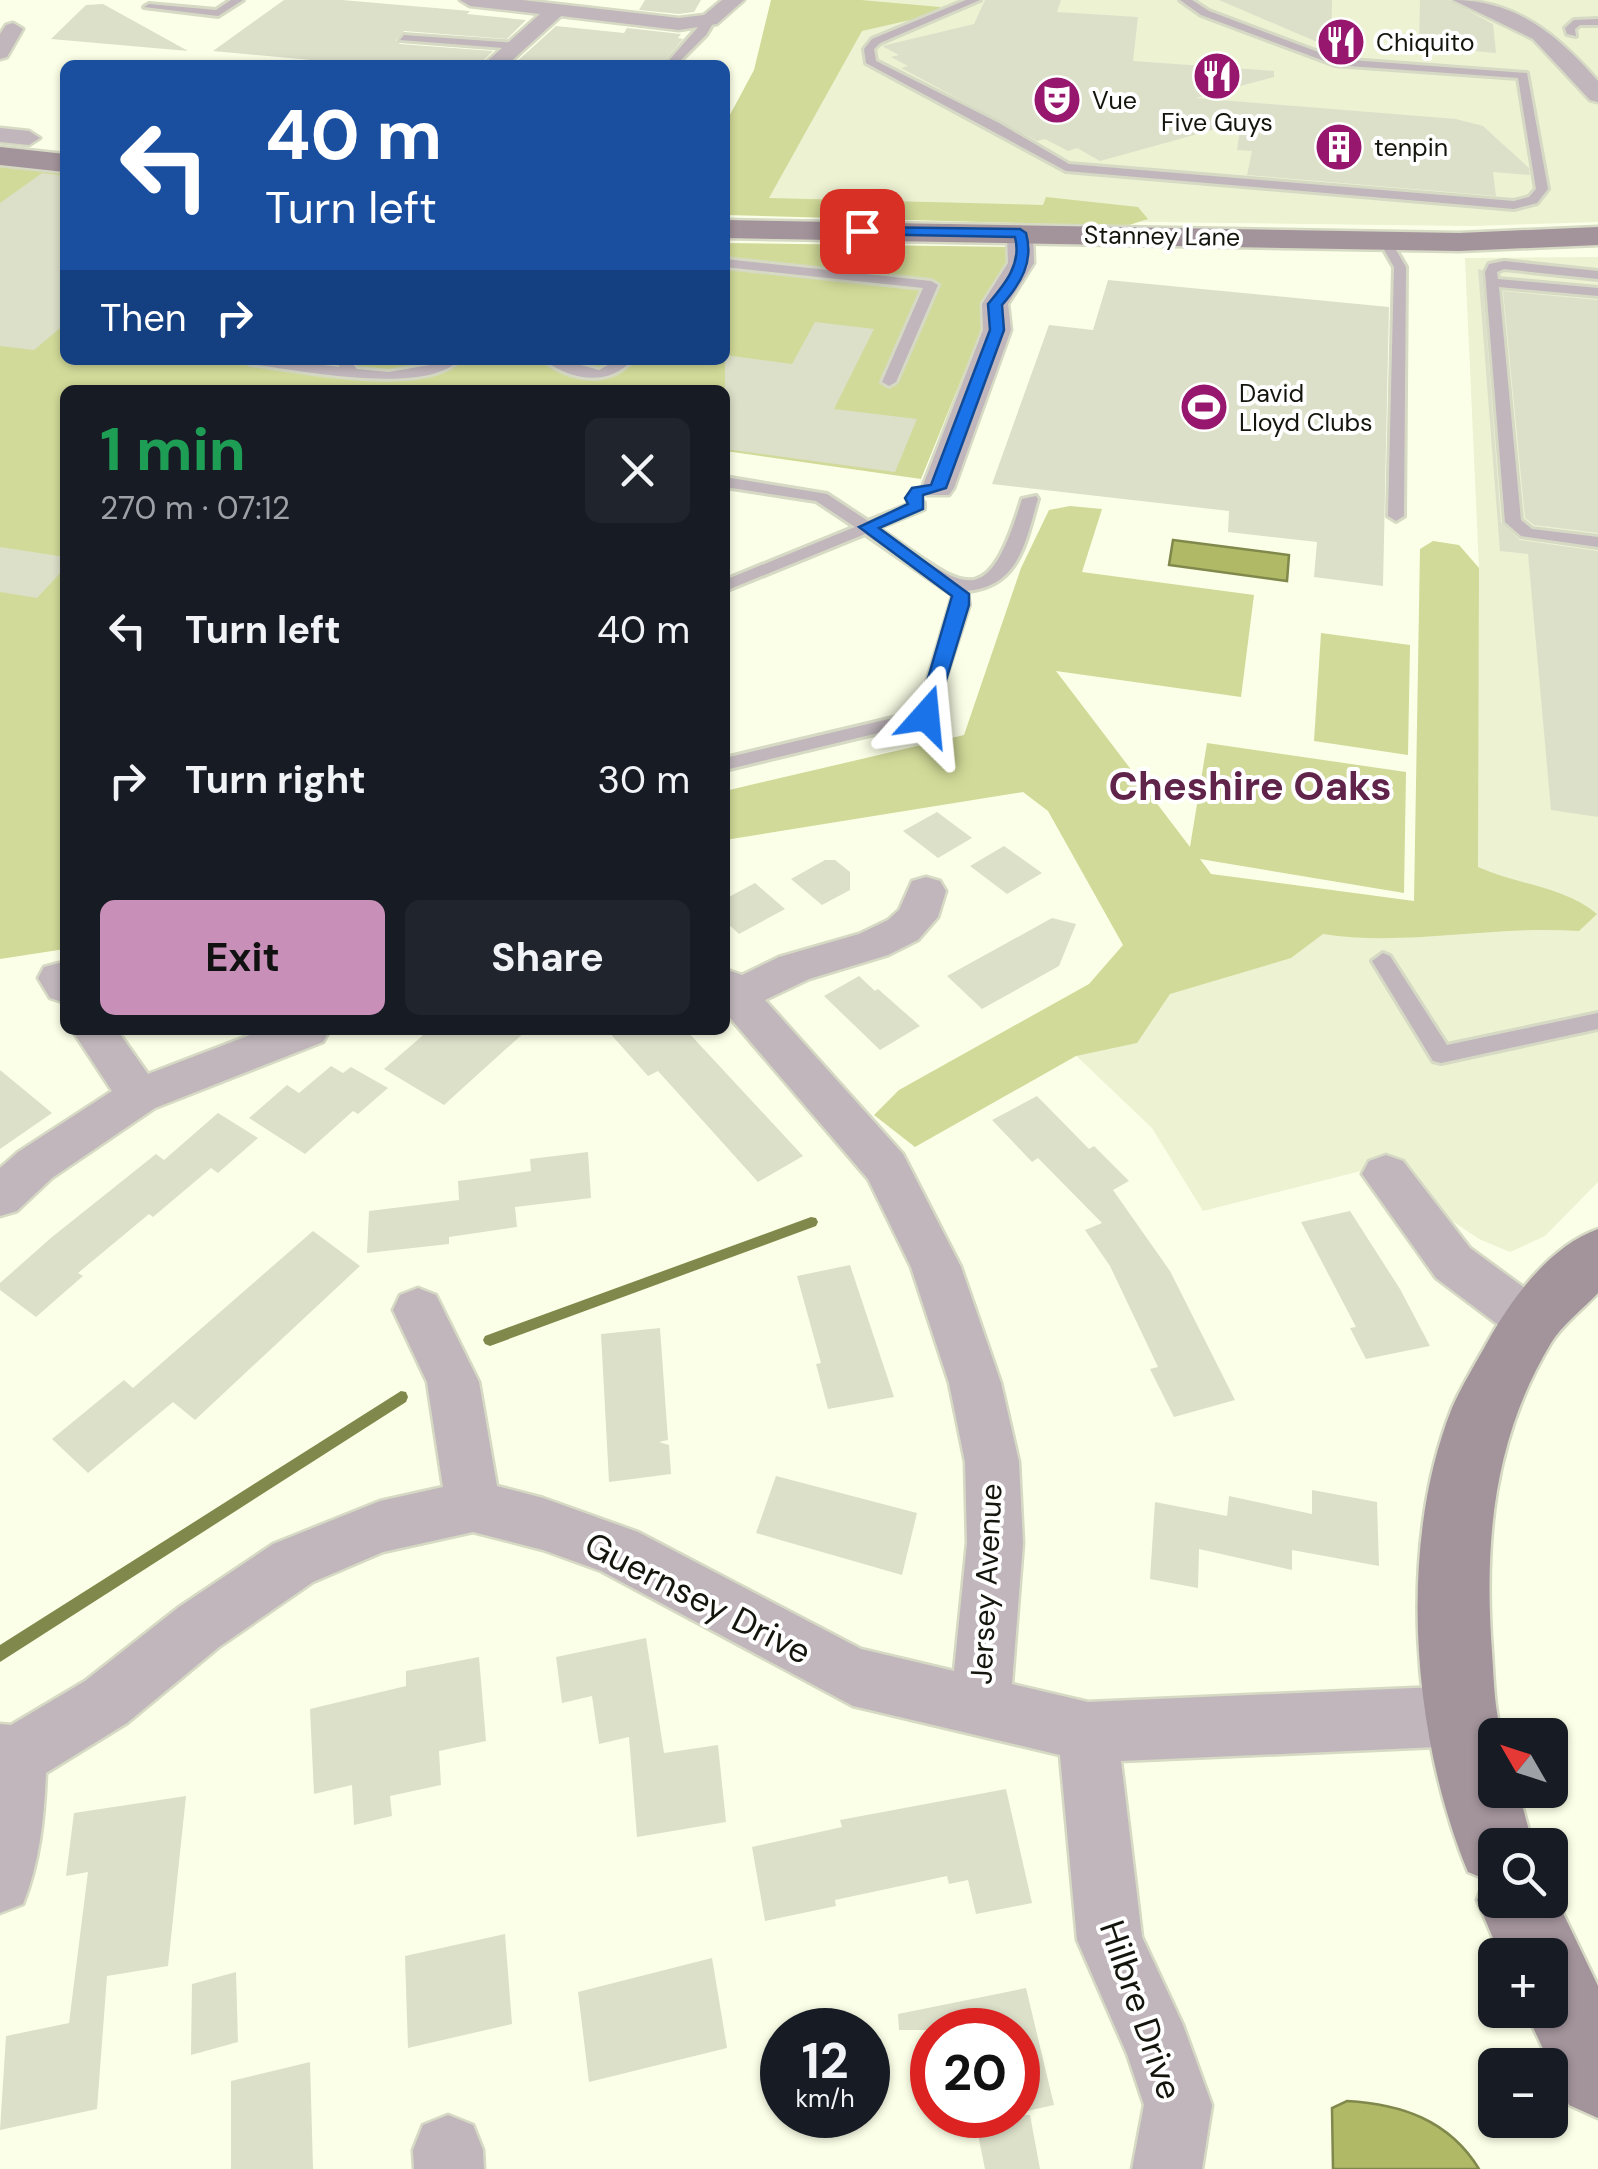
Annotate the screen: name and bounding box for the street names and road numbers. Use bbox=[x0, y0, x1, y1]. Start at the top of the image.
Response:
street label: Stanney Lane bbox=[1084, 218, 1240, 254]
street label: Jersey Avenue bbox=[961, 1482, 1011, 1686]
street label: Guernsey Drive bbox=[577, 1521, 819, 1675]
street label: Hilbre Drive bbox=[1089, 1914, 1193, 2106]

